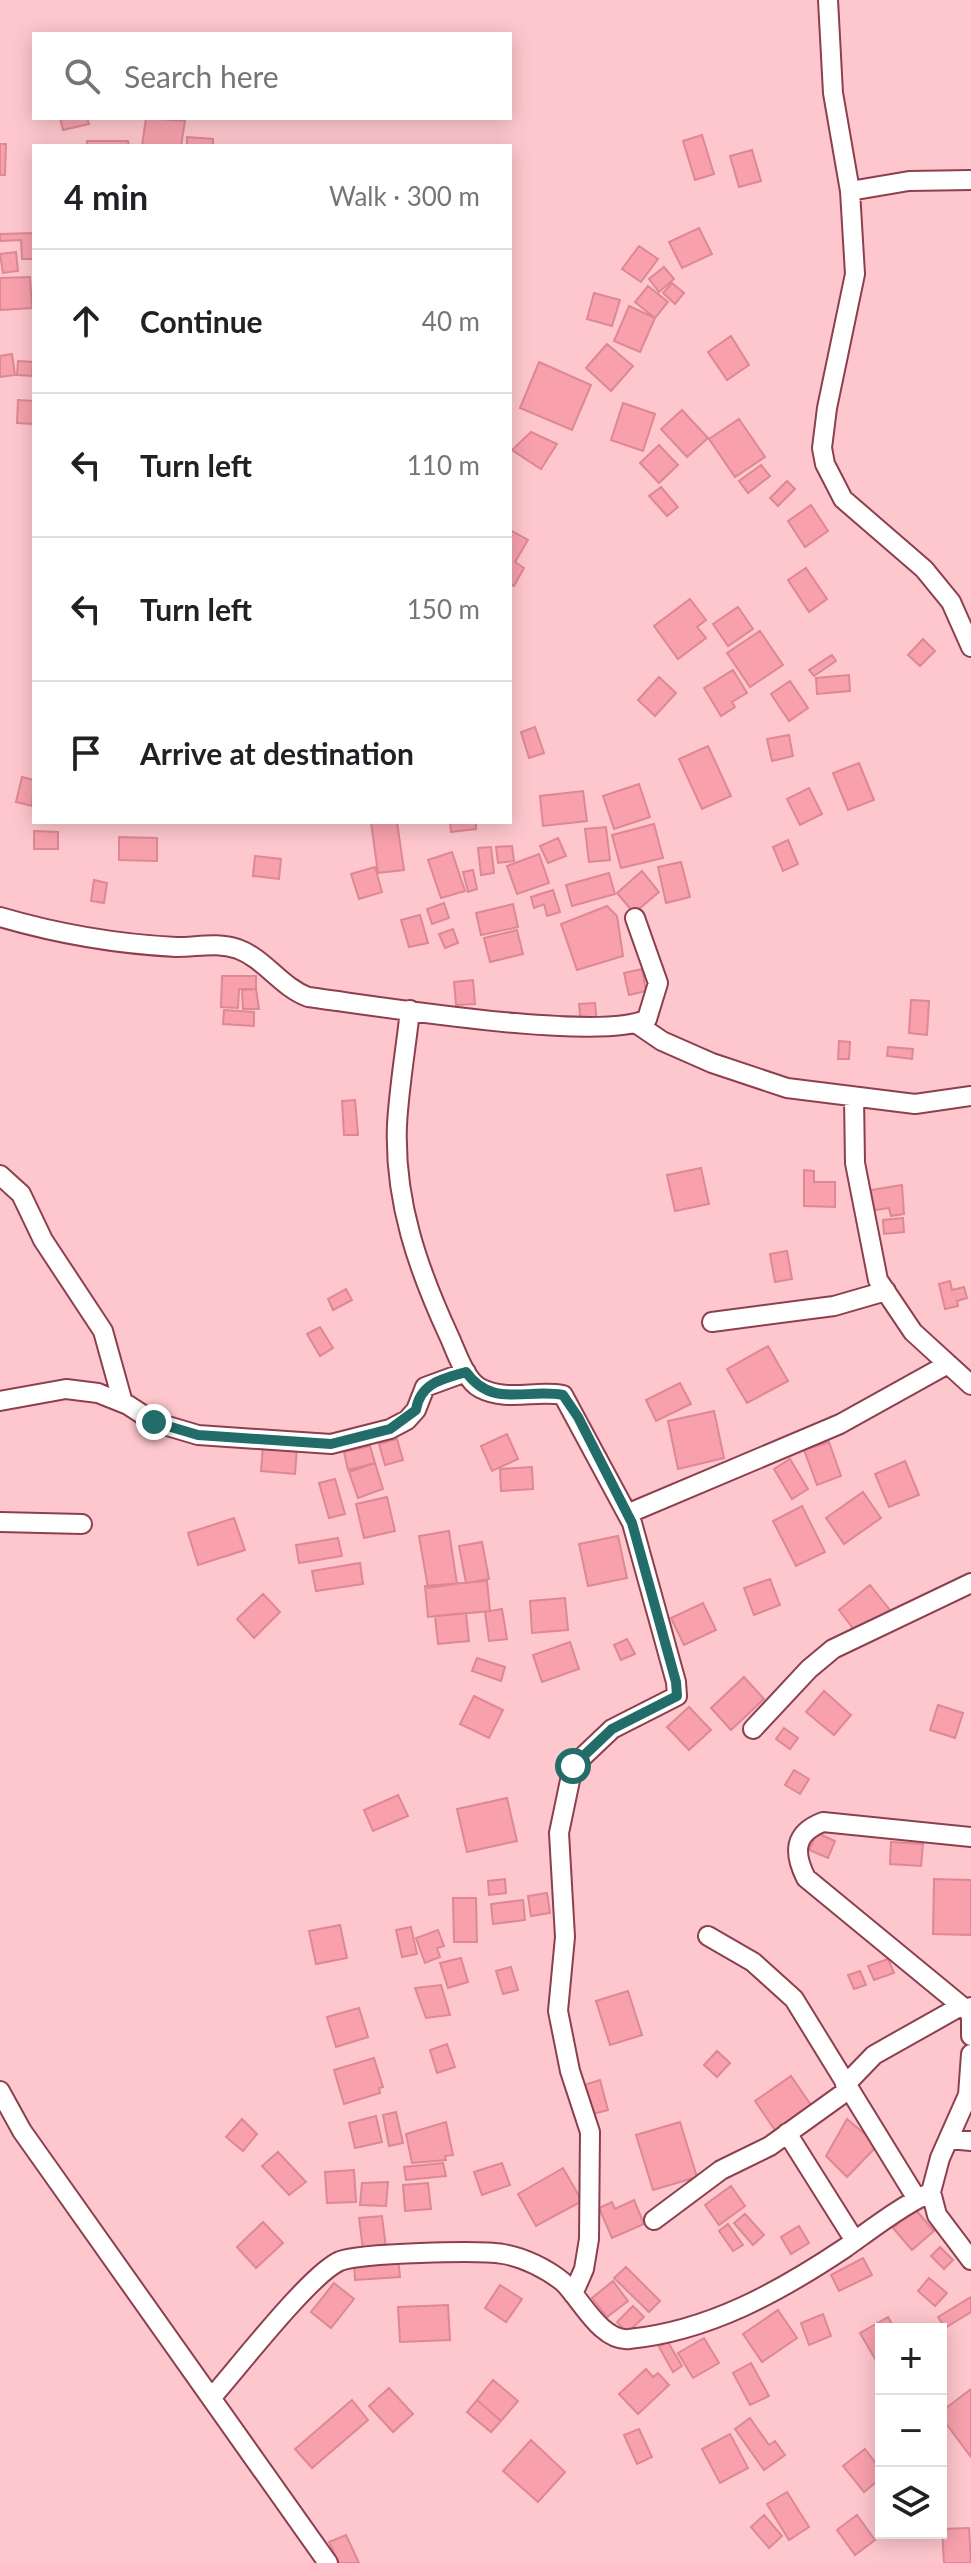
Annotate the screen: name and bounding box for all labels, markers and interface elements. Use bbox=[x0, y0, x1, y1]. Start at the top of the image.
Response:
search box bbox=[32, 32, 512, 120]
icon: search bbox=[60, 54, 104, 98]
text: Search here bbox=[124, 58, 279, 94]
text: 4 min bbox=[64, 176, 148, 217]
text: Walk · 300 m bbox=[329, 180, 480, 212]
icon: ahead bbox=[64, 299, 108, 343]
text: Continue bbox=[140, 303, 263, 339]
text: 40 m bbox=[422, 305, 480, 337]
icon: left bbox=[64, 443, 108, 487]
text: Turn left bbox=[140, 447, 252, 483]
text: 110 m bbox=[407, 449, 480, 481]
icon: left bbox=[64, 587, 108, 631]
text: Turn left bbox=[140, 591, 252, 627]
text: 150 m bbox=[407, 593, 480, 625]
icon: arrive bbox=[64, 731, 108, 775]
text: Arrive at destination bbox=[140, 735, 414, 771]
route end bbox=[136, 1404, 172, 1440]
route start bbox=[555, 1748, 591, 1784]
map controls bbox=[875, 2323, 947, 2539]
button: + bbox=[875, 2323, 947, 2395]
button: − bbox=[875, 2395, 947, 2467]
button: layers bbox=[875, 2467, 947, 2539]

